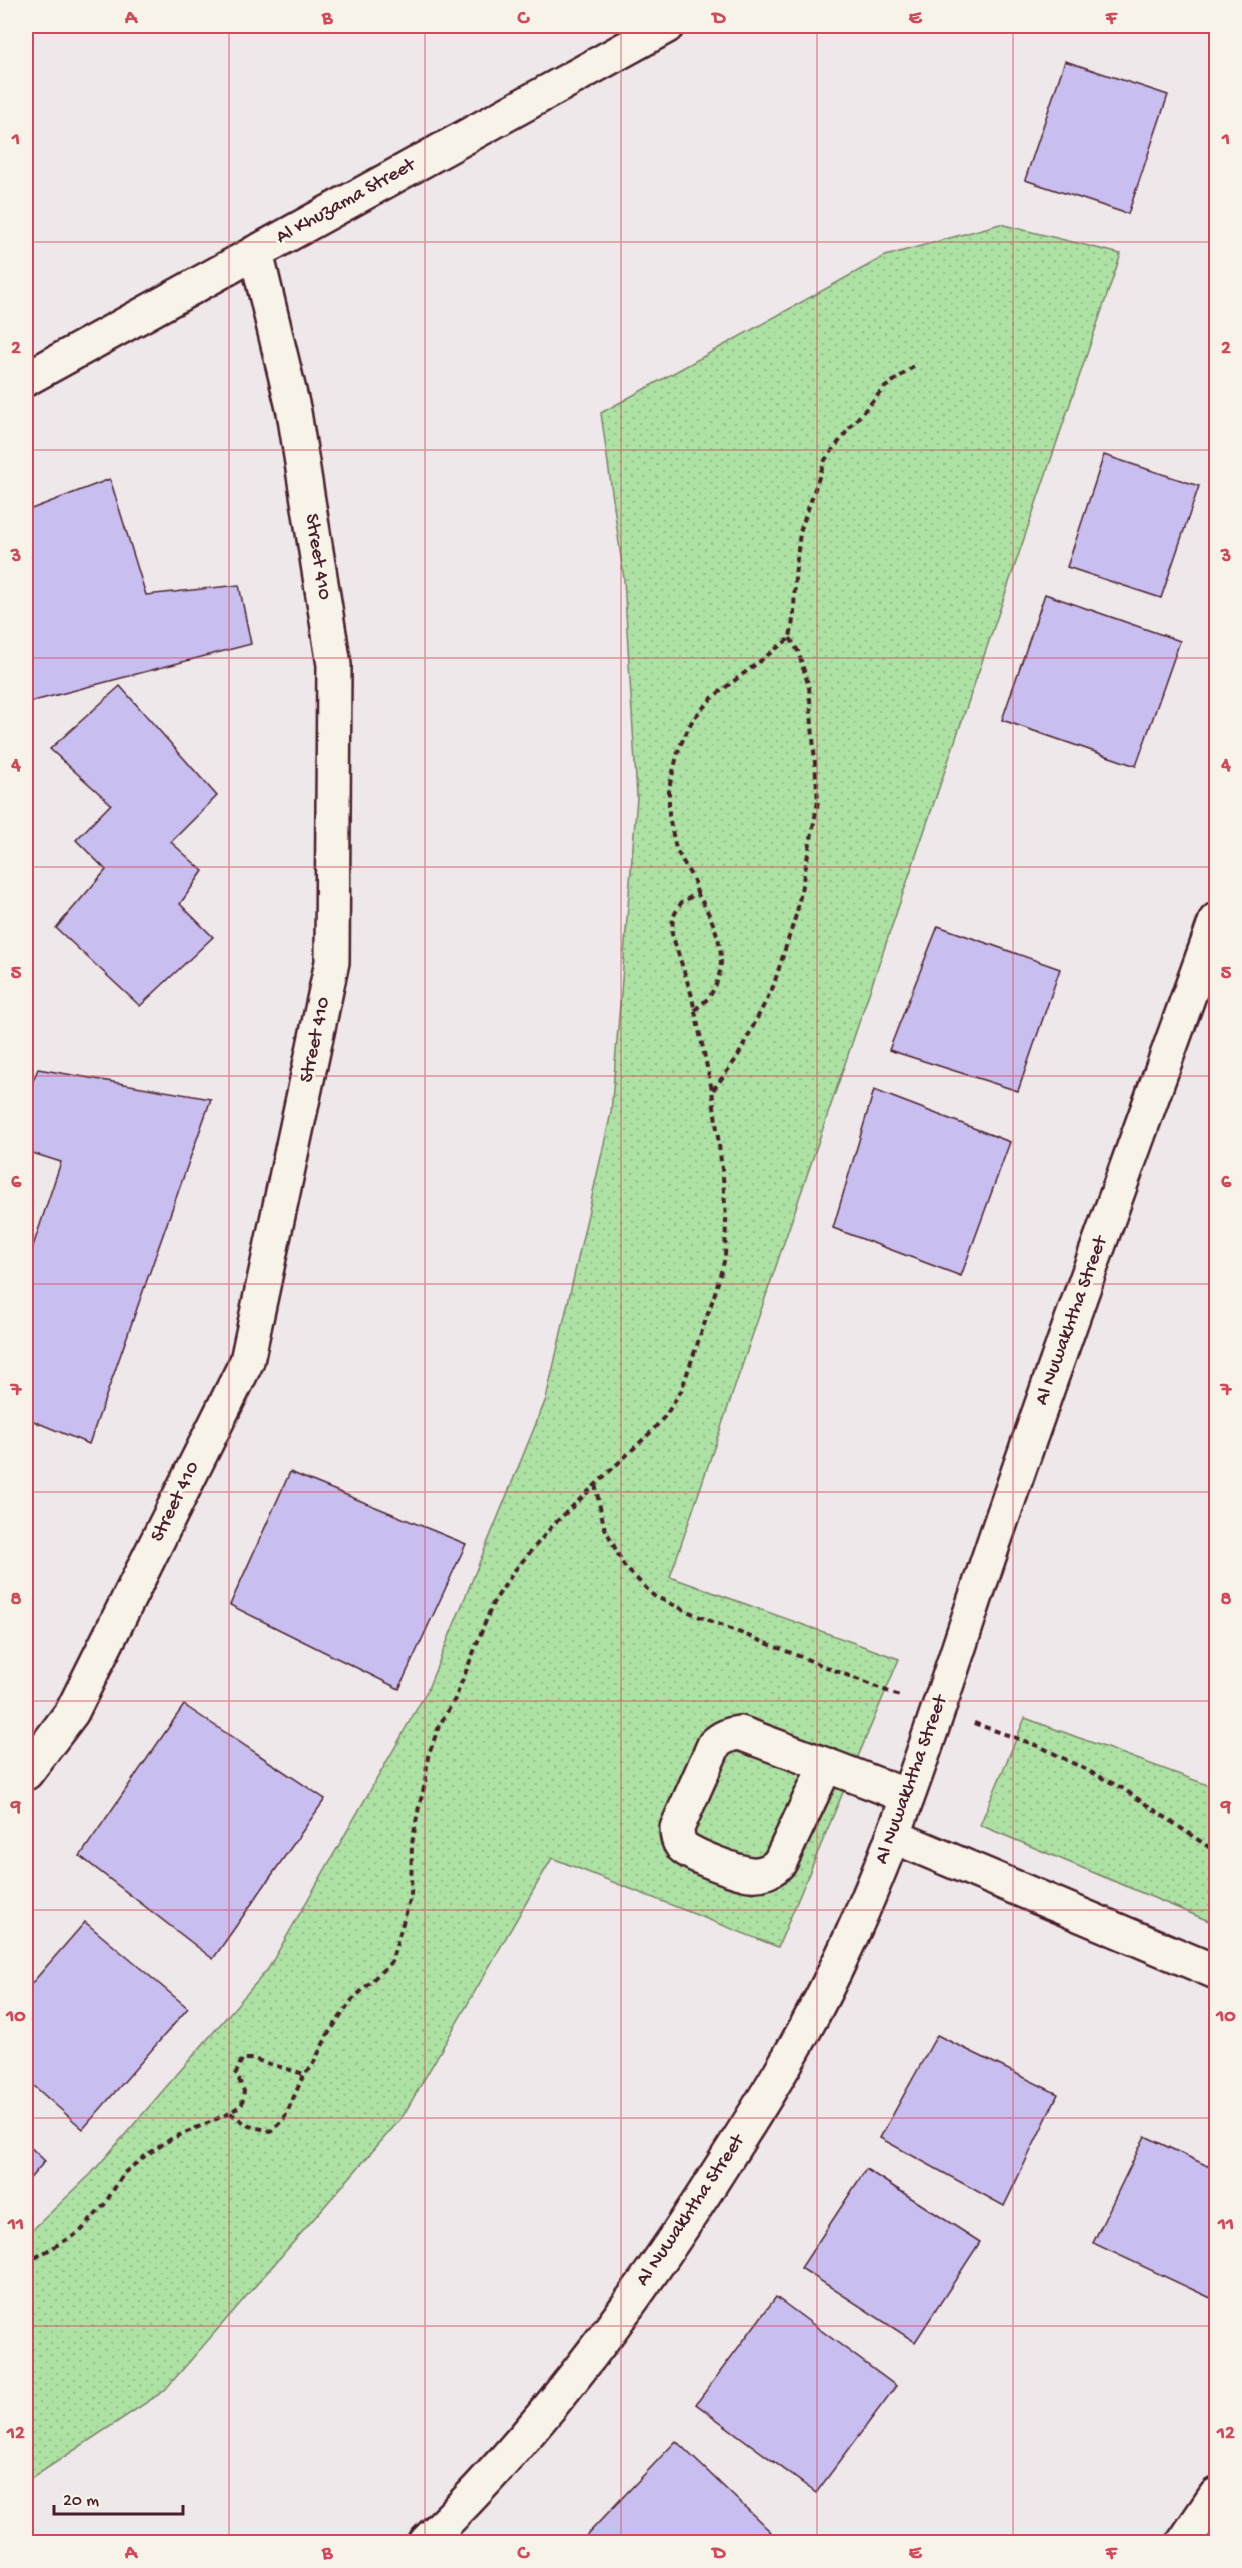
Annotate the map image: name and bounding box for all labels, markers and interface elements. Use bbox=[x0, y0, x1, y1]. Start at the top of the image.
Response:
text: A bbox=[124, 8, 139, 31]
text: B bbox=[321, 8, 333, 31]
text: C bbox=[517, 8, 531, 31]
text: D bbox=[710, 8, 726, 31]
text: E bbox=[909, 8, 923, 31]
text: F bbox=[1105, 8, 1118, 31]
text: 1 bbox=[11, 129, 20, 152]
text: 1 bbox=[1221, 129, 1230, 152]
street label: Al Khuzama Street bbox=[272, 153, 421, 250]
text: 2 bbox=[11, 338, 21, 361]
text: 2 bbox=[1221, 338, 1231, 361]
street label: Street 410 bbox=[299, 512, 335, 602]
text: 3 bbox=[10, 546, 21, 569]
text: 3 bbox=[1220, 546, 1231, 569]
text: 4 bbox=[10, 755, 21, 778]
text: 4 bbox=[1220, 755, 1231, 778]
text: 5 bbox=[11, 963, 22, 986]
text: 5 bbox=[1221, 963, 1232, 986]
street label: Street 410 bbox=[296, 995, 336, 1085]
text: 6 bbox=[11, 1172, 22, 1195]
text: 6 bbox=[1221, 1172, 1232, 1195]
street label: Al Nuwakhtha Street bbox=[1031, 1232, 1114, 1408]
text: 7 bbox=[10, 1380, 23, 1403]
text: 7 bbox=[1220, 1380, 1233, 1403]
street label: Street 410 bbox=[147, 1458, 205, 1546]
text: 8 bbox=[11, 1589, 22, 1612]
text: 8 bbox=[1221, 1589, 1232, 1612]
street label: Al Nuwakhtha Street bbox=[871, 1691, 954, 1867]
text: 9 bbox=[10, 1797, 21, 1820]
text: 9 bbox=[1220, 1797, 1231, 1820]
text: 10 bbox=[5, 2006, 26, 2029]
text: 10 bbox=[1215, 2006, 1236, 2029]
street label: Al Nuwakhtha Street bbox=[632, 2129, 751, 2291]
text: 11 bbox=[7, 2214, 24, 2237]
text: 11 bbox=[1217, 2214, 1234, 2237]
text: 12 bbox=[6, 2423, 25, 2446]
text: 12 bbox=[1216, 2423, 1235, 2446]
scale bar bbox=[54, 2478, 183, 2516]
text: 20 m bbox=[63, 2491, 99, 2512]
text: A bbox=[124, 2543, 139, 2566]
text: B bbox=[321, 2543, 333, 2566]
text: C bbox=[517, 2543, 531, 2566]
text: D bbox=[710, 2543, 726, 2566]
text: E bbox=[909, 2543, 923, 2566]
text: F bbox=[1105, 2543, 1118, 2566]

